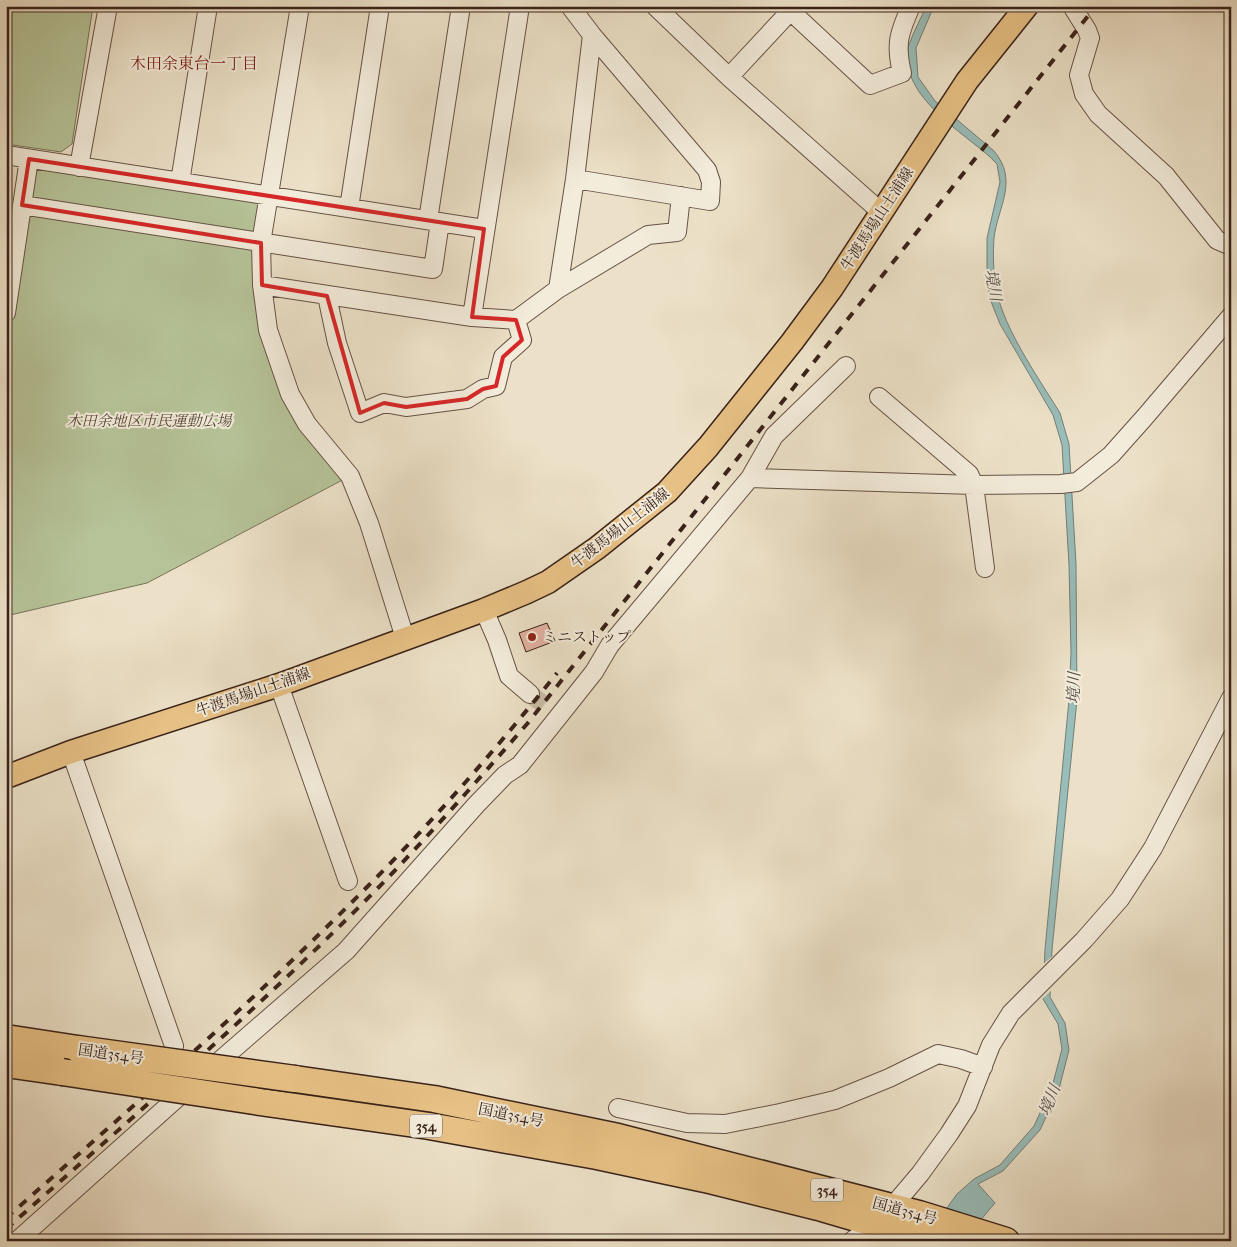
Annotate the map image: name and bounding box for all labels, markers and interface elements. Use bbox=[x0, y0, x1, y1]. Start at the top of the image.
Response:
district label: 木田余東台一丁目 bbox=[130, 54, 258, 73]
street label: 牛渡馬場山土浦線 bbox=[837, 164, 917, 274]
water label: 境川 bbox=[981, 268, 1006, 304]
park label: 木田余地区市民運動広場 bbox=[66, 412, 233, 430]
street label: 牛渡馬場山土浦線 bbox=[567, 484, 673, 572]
place label: ミニストップ bbox=[542, 628, 632, 646]
marker: ミニストップ bbox=[526, 631, 538, 643]
street label: 牛渡馬場山土浦線 bbox=[193, 664, 313, 720]
water label: 境川 bbox=[1063, 670, 1084, 704]
street label: 国道354号 bbox=[77, 1040, 145, 1068]
water label: 境川 bbox=[1035, 1080, 1065, 1119]
street label: 国道354号 bbox=[477, 1100, 545, 1130]
road number: 354 bbox=[410, 1114, 442, 1138]
road number: 354 bbox=[811, 1178, 843, 1202]
street label: 国道354号 bbox=[871, 1194, 939, 1228]

